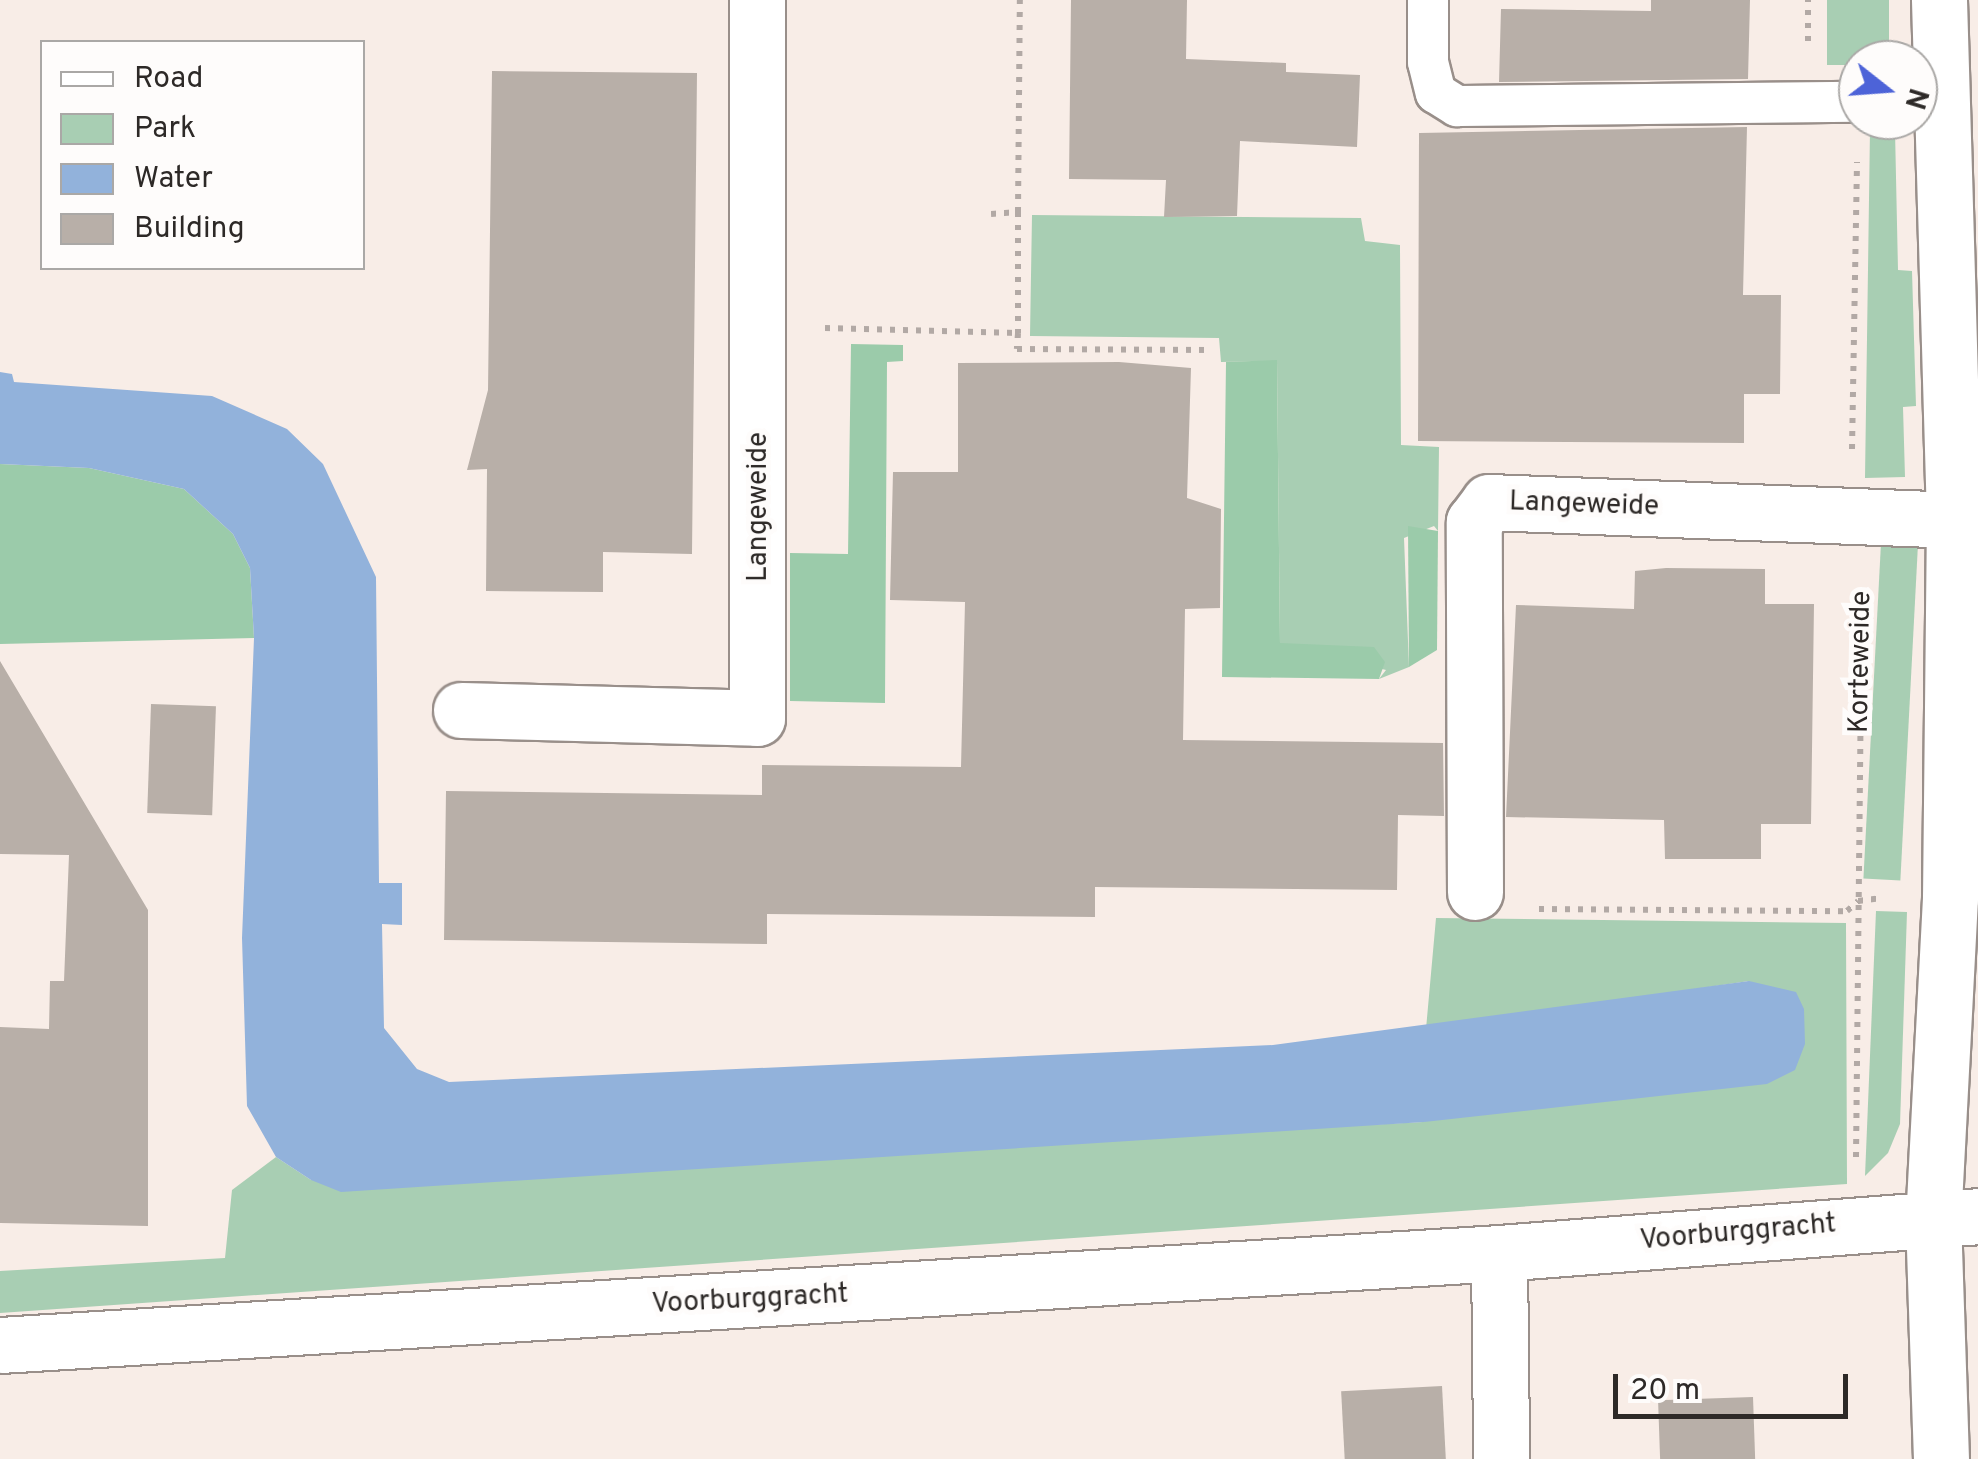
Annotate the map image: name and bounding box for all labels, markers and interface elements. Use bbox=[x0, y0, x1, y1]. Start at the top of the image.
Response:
legend bbox=[40, 40, 365, 270]
north arrow bbox=[1838, 40, 1938, 140]
text: Road bbox=[134, 61, 203, 98]
text: N bbox=[1895, 83, 1935, 113]
text: Park bbox=[134, 111, 196, 148]
text: Water bbox=[134, 161, 213, 198]
text: Building bbox=[134, 211, 245, 248]
street label: Langeweide bbox=[742, 432, 776, 582]
street label: Langeweide bbox=[1508, 486, 1660, 524]
street label: Korteweide bbox=[1843, 591, 1879, 733]
street label: Voorburggracht bbox=[1639, 1208, 1837, 1258]
street label: Voorburggracht bbox=[651, 1278, 849, 1322]
scale bar bbox=[1618, 1354, 1853, 1416]
text: 20 m bbox=[1630, 1373, 1700, 1410]

